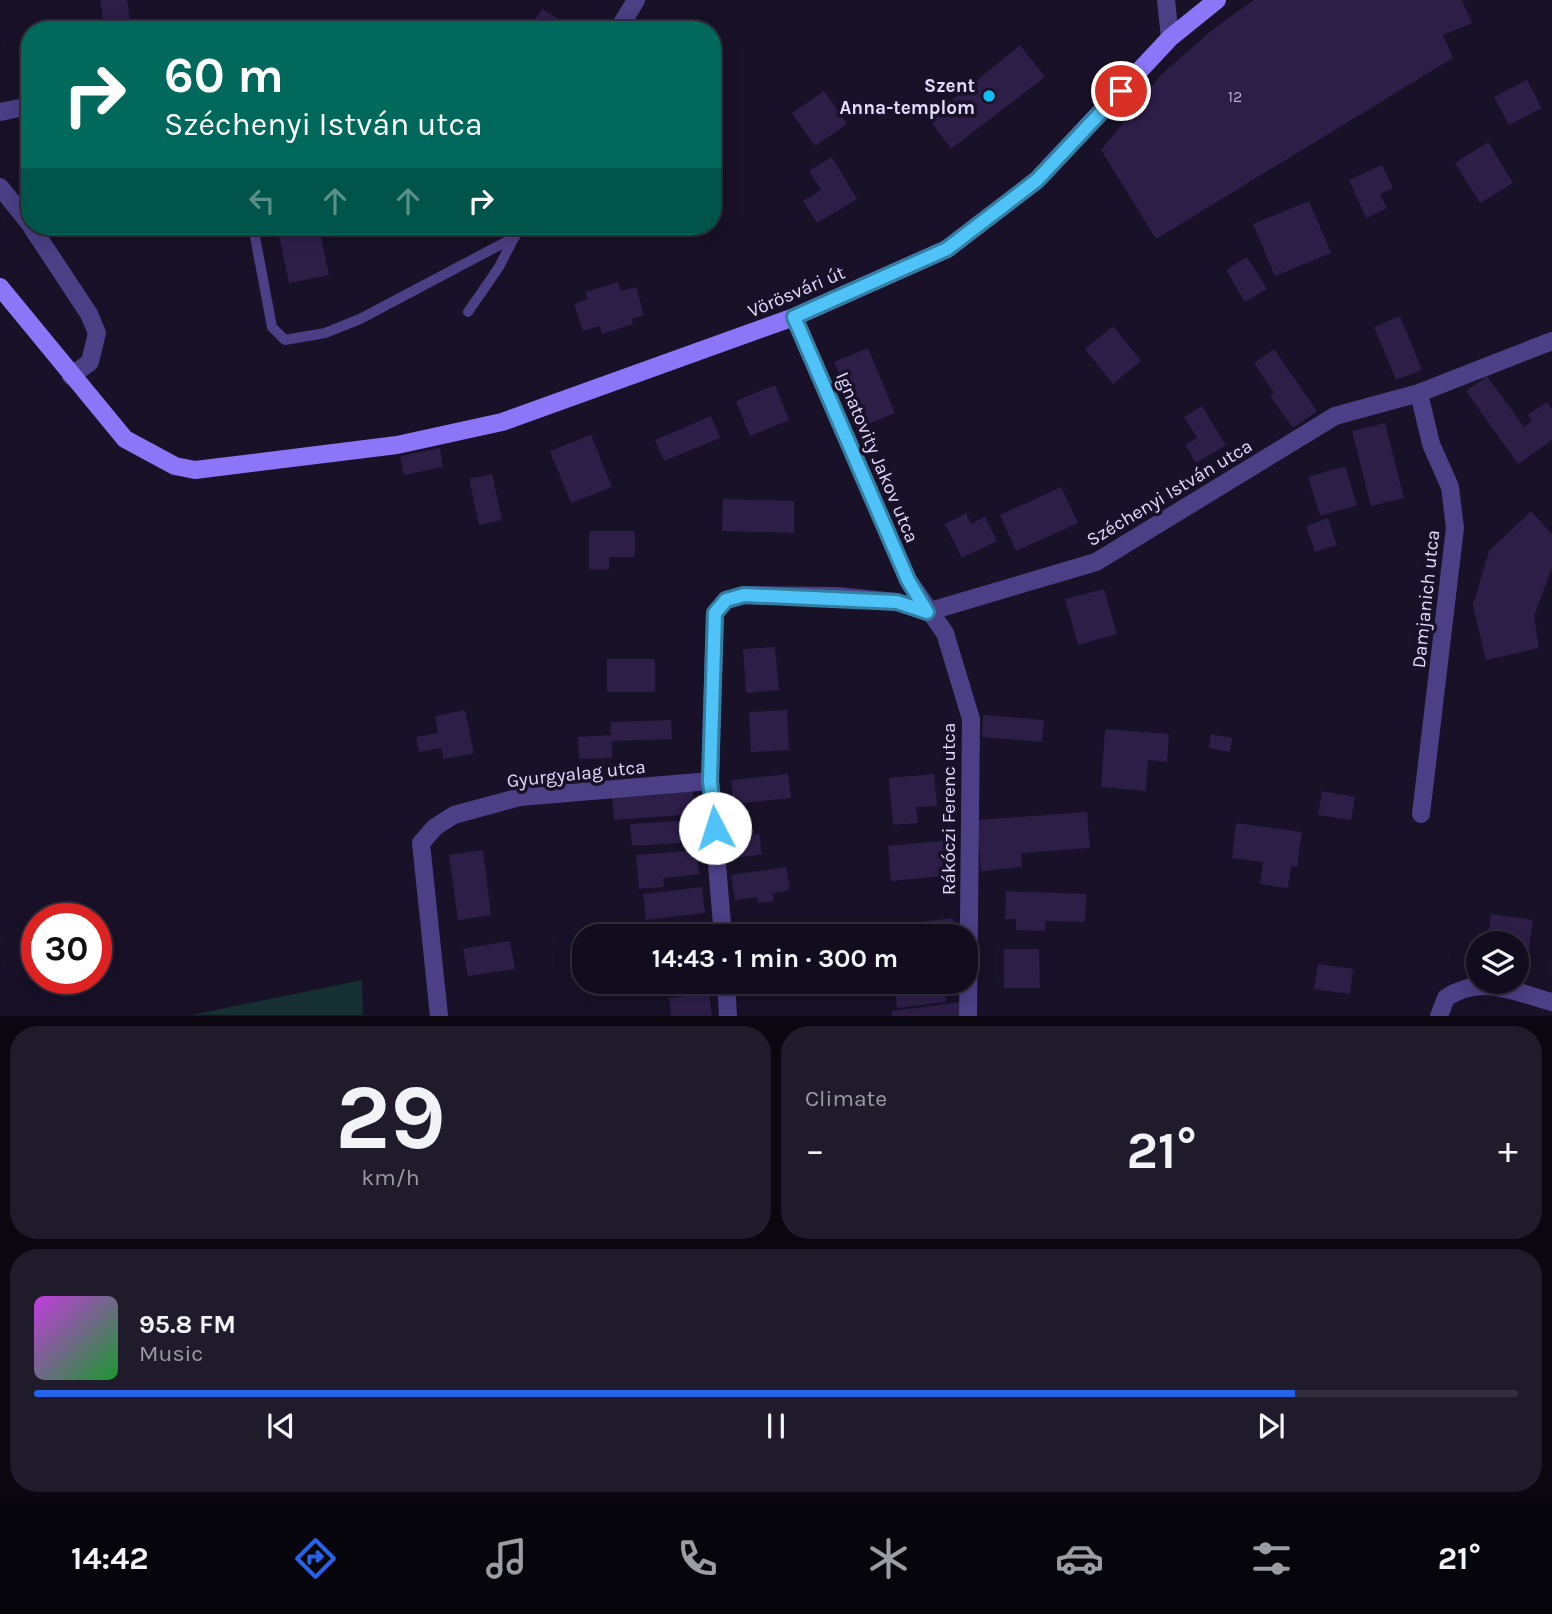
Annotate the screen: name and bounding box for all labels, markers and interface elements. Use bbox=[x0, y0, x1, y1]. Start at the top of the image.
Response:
text: 60 m bbox=[164, 47, 284, 104]
icon: right bbox=[49, 49, 140, 140]
pin bbox=[1091, 61, 1151, 121]
icon: arrive bbox=[1102, 72, 1140, 110]
place label: Szent Anna-templom bbox=[839, 75, 975, 119]
house number: 12 bbox=[1228, 87, 1242, 106]
marker: Szent Anna-templom bbox=[981, 88, 997, 104]
text: Széchenyi István utca bbox=[164, 106, 483, 143]
icon: left bbox=[243, 182, 281, 220]
icon: ahead bbox=[316, 182, 354, 220]
icon: ahead bbox=[389, 182, 427, 220]
icon: right bbox=[462, 182, 500, 220]
street label: Vörösvári út bbox=[744, 262, 848, 322]
street label: Ignatovity Jakov utca bbox=[831, 369, 923, 546]
street label: Széchenyi István utca bbox=[1083, 435, 1256, 551]
street label: Damjanich utca bbox=[1408, 529, 1444, 669]
street label: Rákóczi Ferenc utca bbox=[938, 723, 960, 895]
street label: Gyurgyalag utca bbox=[506, 756, 647, 792]
position arrow bbox=[678, 791, 752, 865]
speed limit sign: 30 bbox=[21, 903, 112, 994]
map controls bbox=[1466, 931, 1529, 994]
button: layers bbox=[1466, 931, 1529, 994]
text: 14:43 · 1 min · 300 m bbox=[652, 943, 898, 974]
text: 29 bbox=[335, 1065, 446, 1171]
text: Climate bbox=[805, 1085, 887, 1112]
text: 21° bbox=[1126, 1120, 1197, 1181]
text: − bbox=[805, 1128, 825, 1173]
text: + bbox=[1498, 1128, 1518, 1173]
text: km/h bbox=[361, 1164, 420, 1191]
text: 95.8 FM bbox=[139, 1309, 236, 1340]
text: Music bbox=[139, 1340, 203, 1367]
icon: previous bbox=[262, 1407, 300, 1445]
icon: pause bbox=[757, 1407, 795, 1445]
icon: next bbox=[1252, 1407, 1290, 1445]
icon: directions bbox=[291, 1534, 340, 1583]
icon: music bbox=[482, 1534, 531, 1583]
icon: phone bbox=[673, 1534, 722, 1583]
icon: climate bbox=[864, 1534, 913, 1583]
icon: car bbox=[1055, 1534, 1104, 1583]
icon: filters bbox=[1247, 1534, 1296, 1583]
text: 14:42 bbox=[71, 1540, 149, 1577]
text: 21° bbox=[1438, 1540, 1481, 1577]

